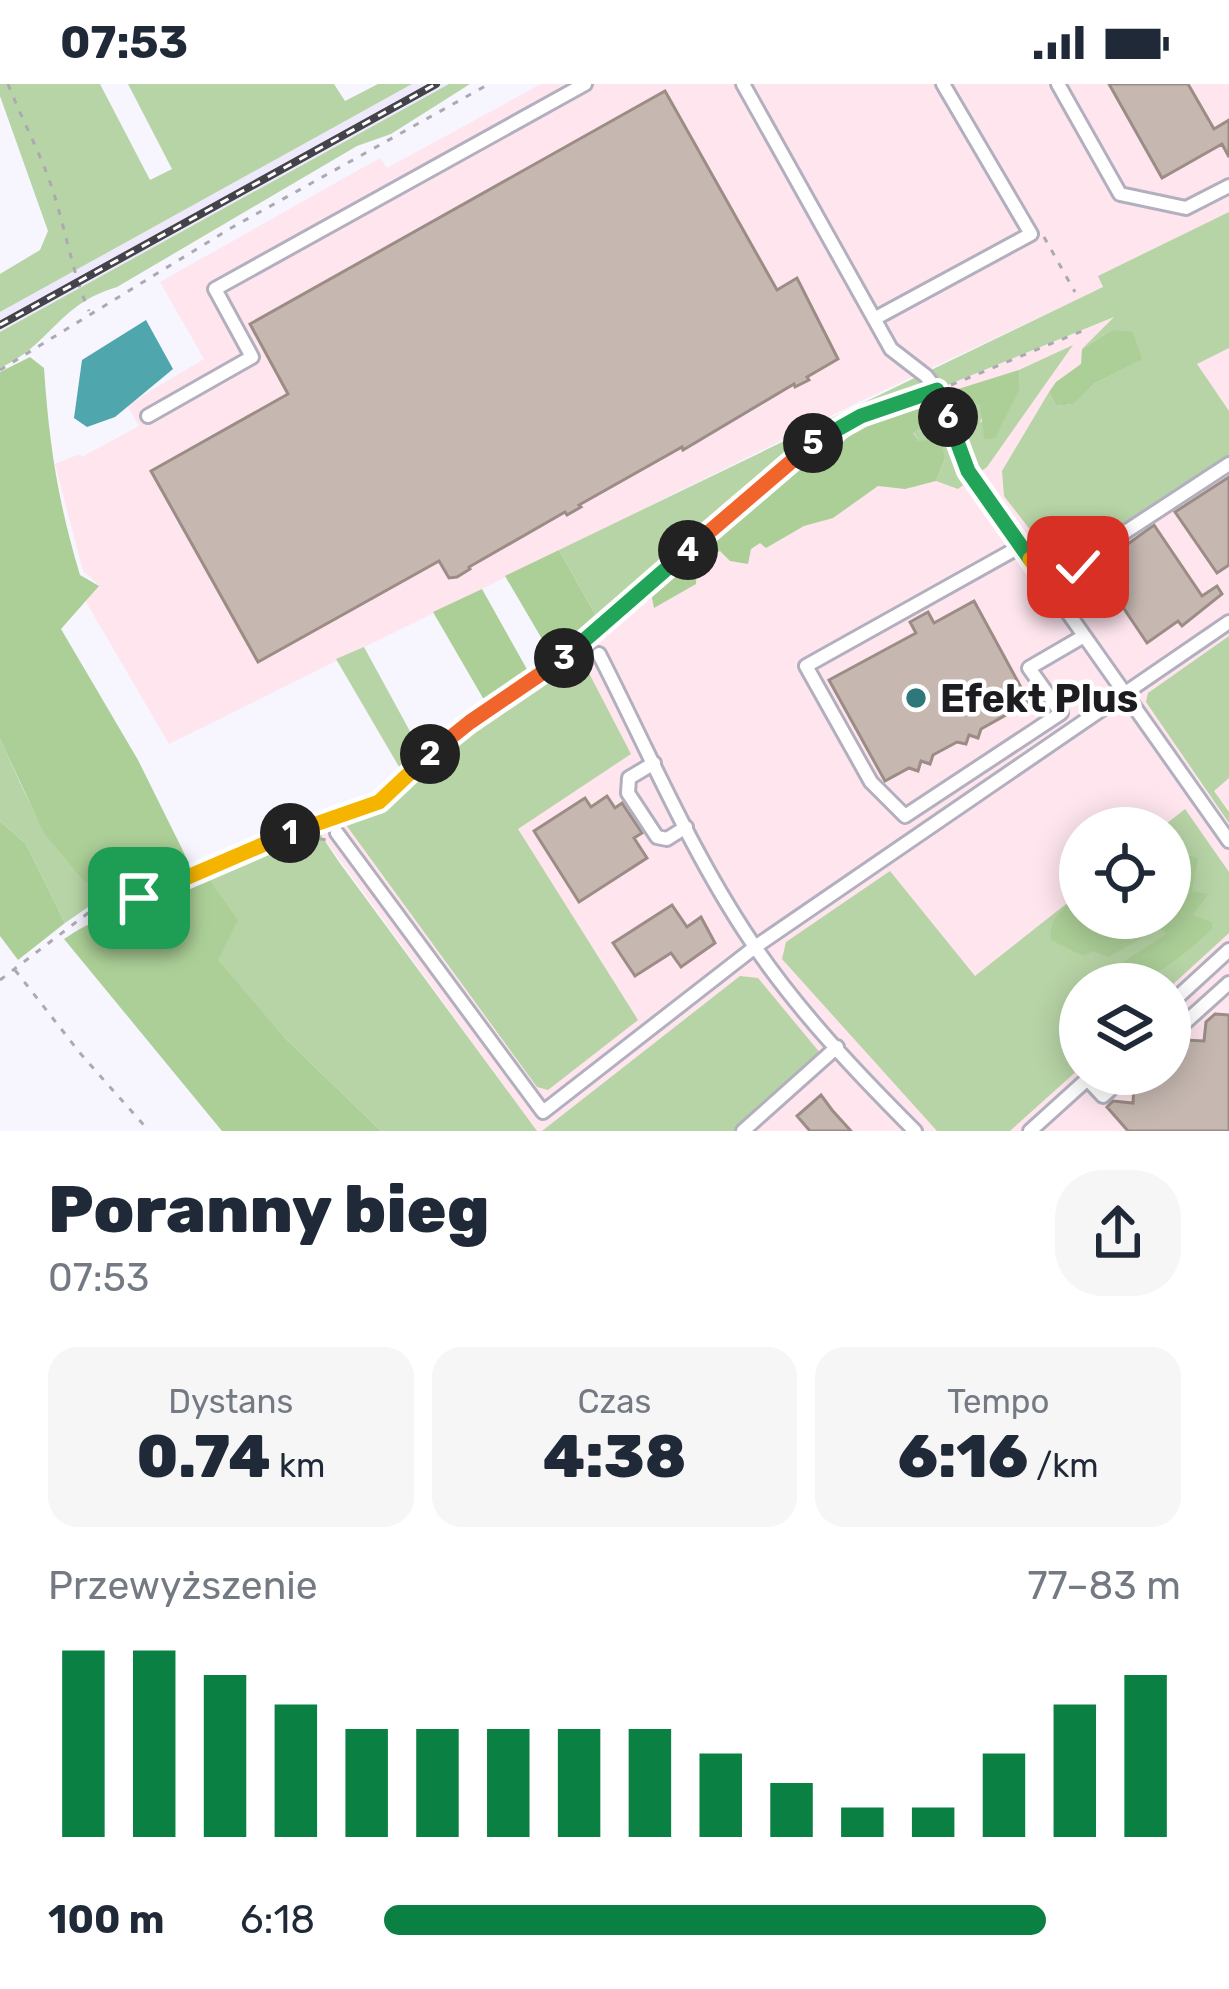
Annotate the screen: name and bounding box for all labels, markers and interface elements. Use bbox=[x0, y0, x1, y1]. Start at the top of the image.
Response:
text: 07:53 bbox=[60, 16, 188, 69]
pin: 6 bbox=[918, 387, 978, 447]
text: 6 bbox=[937, 397, 959, 436]
pin: 5 bbox=[783, 413, 843, 473]
text: 5 bbox=[802, 423, 824, 462]
pin bbox=[1027, 516, 1129, 618]
pin: 4 bbox=[658, 520, 718, 580]
text: 4 bbox=[677, 530, 699, 569]
icon: check bbox=[1045, 534, 1111, 600]
pin: 3 bbox=[534, 628, 594, 688]
text: 3 bbox=[553, 638, 575, 677]
place label: Efekt Plus bbox=[940, 676, 1138, 722]
marker: Efekt Plus bbox=[903, 685, 929, 711]
pin: 2 bbox=[400, 724, 460, 784]
text: 2 bbox=[419, 734, 441, 773]
pin: 1 bbox=[260, 803, 320, 863]
map controls bbox=[1059, 807, 1191, 1095]
button: locate bbox=[1059, 807, 1191, 939]
text: 1 bbox=[282, 813, 298, 852]
pin bbox=[88, 847, 190, 949]
icon: arrive bbox=[106, 865, 172, 931]
button: layers bbox=[1059, 963, 1191, 1095]
text: Poranny bieg bbox=[48, 1170, 490, 1249]
button: share bbox=[1055, 1170, 1181, 1296]
text: 07:53 bbox=[48, 1255, 149, 1301]
text: Dystans bbox=[168, 1382, 293, 1421]
text: Czas bbox=[578, 1382, 651, 1421]
text: Tempo bbox=[947, 1382, 1049, 1421]
text: 0.74 bbox=[136, 1421, 271, 1492]
text: 4:38 bbox=[543, 1421, 686, 1492]
text: 6:16 bbox=[898, 1421, 1028, 1492]
text: km bbox=[271, 1446, 325, 1485]
text: /km bbox=[1028, 1446, 1099, 1485]
text: Przewyższenie bbox=[48, 1563, 318, 1609]
text: 77–83 m bbox=[1027, 1563, 1181, 1609]
text: 100 m bbox=[48, 1897, 164, 1943]
text: 6:18 bbox=[240, 1897, 315, 1943]

